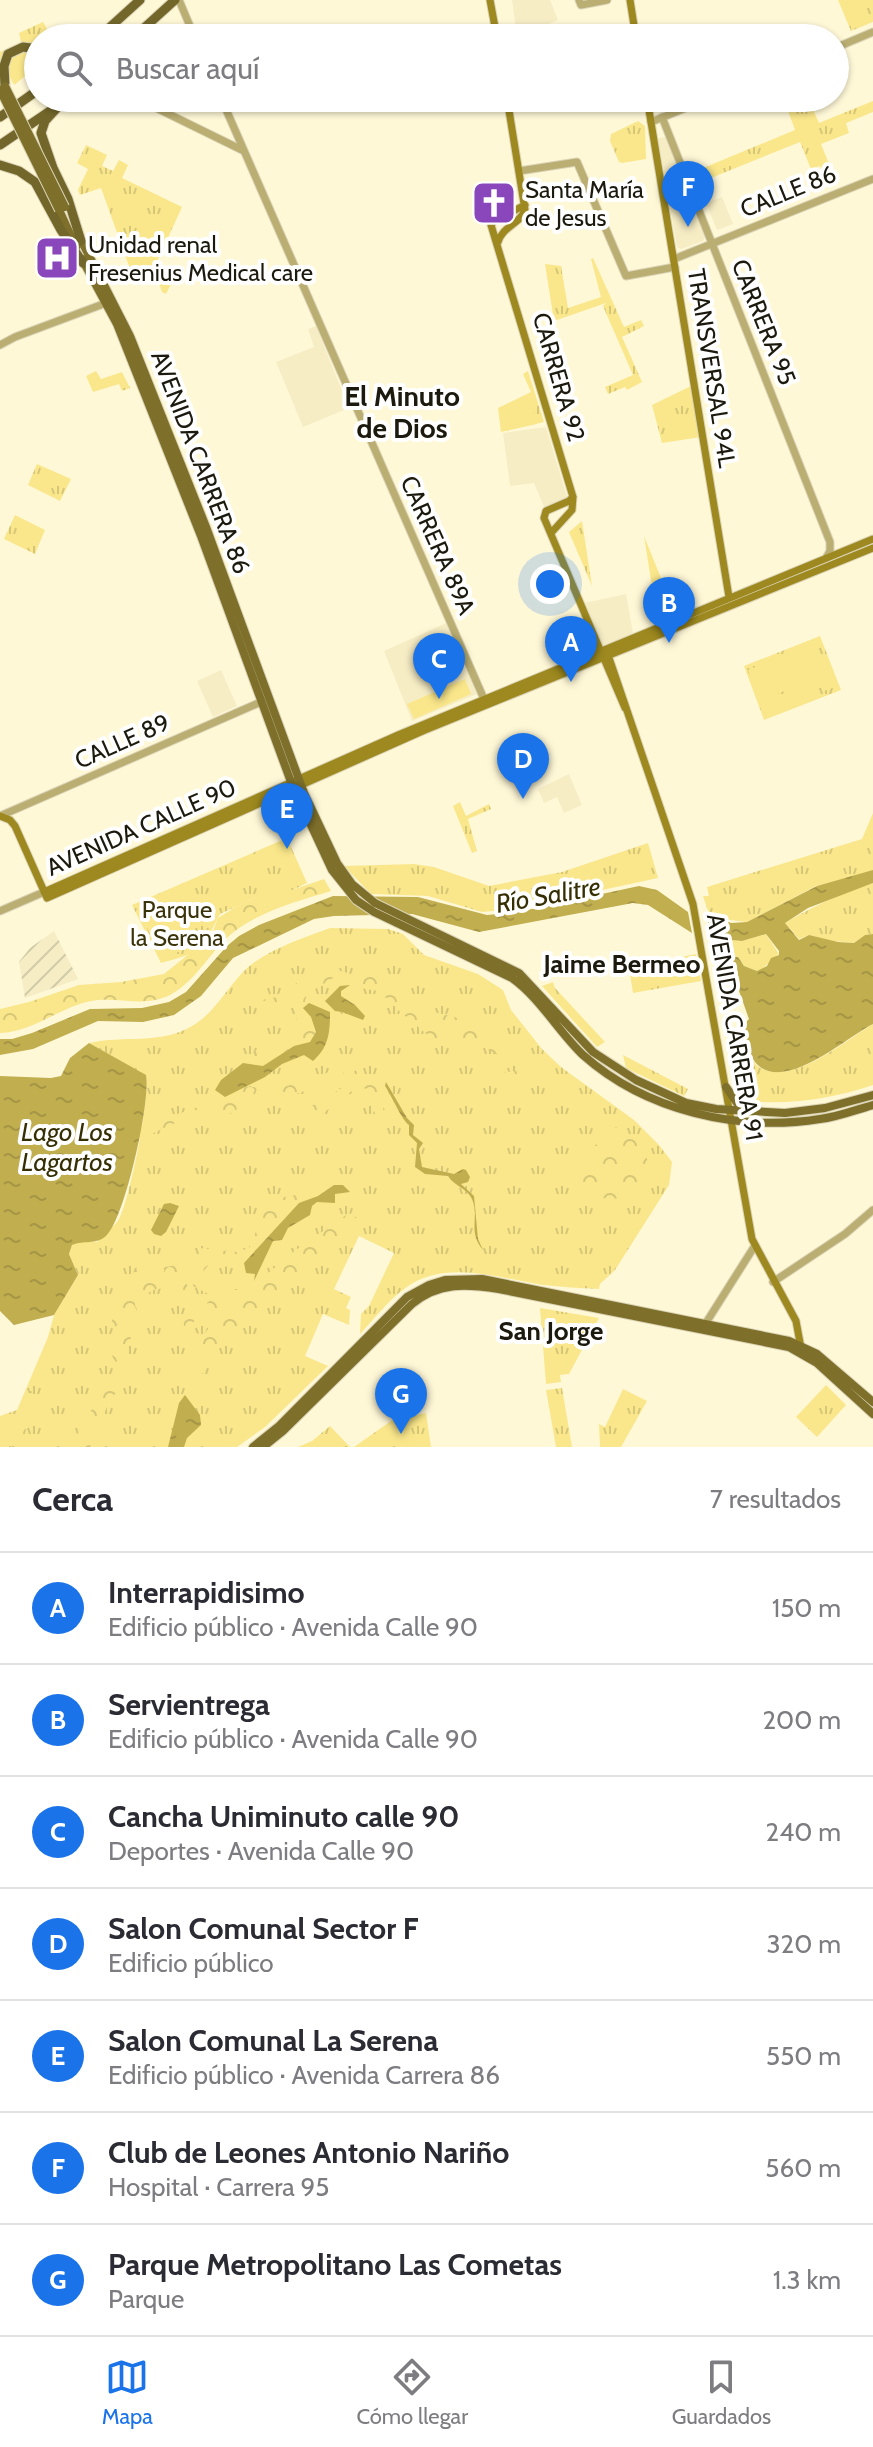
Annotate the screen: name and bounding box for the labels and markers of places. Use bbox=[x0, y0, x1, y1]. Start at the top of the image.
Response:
pin: F bbox=[662, 161, 714, 227]
place label: Santa María de Jesus bbox=[525, 175, 644, 232]
church icon: Santa María de Jesus bbox=[470, 179, 518, 227]
place label: Unidad renal Fresenius Medical care bbox=[88, 230, 313, 287]
hospital icon: Unidad renal Fresenius Medical care bbox=[33, 234, 81, 282]
pin: B bbox=[643, 577, 695, 643]
pin: A bbox=[545, 616, 597, 682]
pin: C bbox=[413, 633, 465, 699]
pin: D bbox=[497, 733, 549, 799]
pin: E bbox=[261, 783, 313, 849]
pin: G bbox=[375, 1368, 427, 1434]

